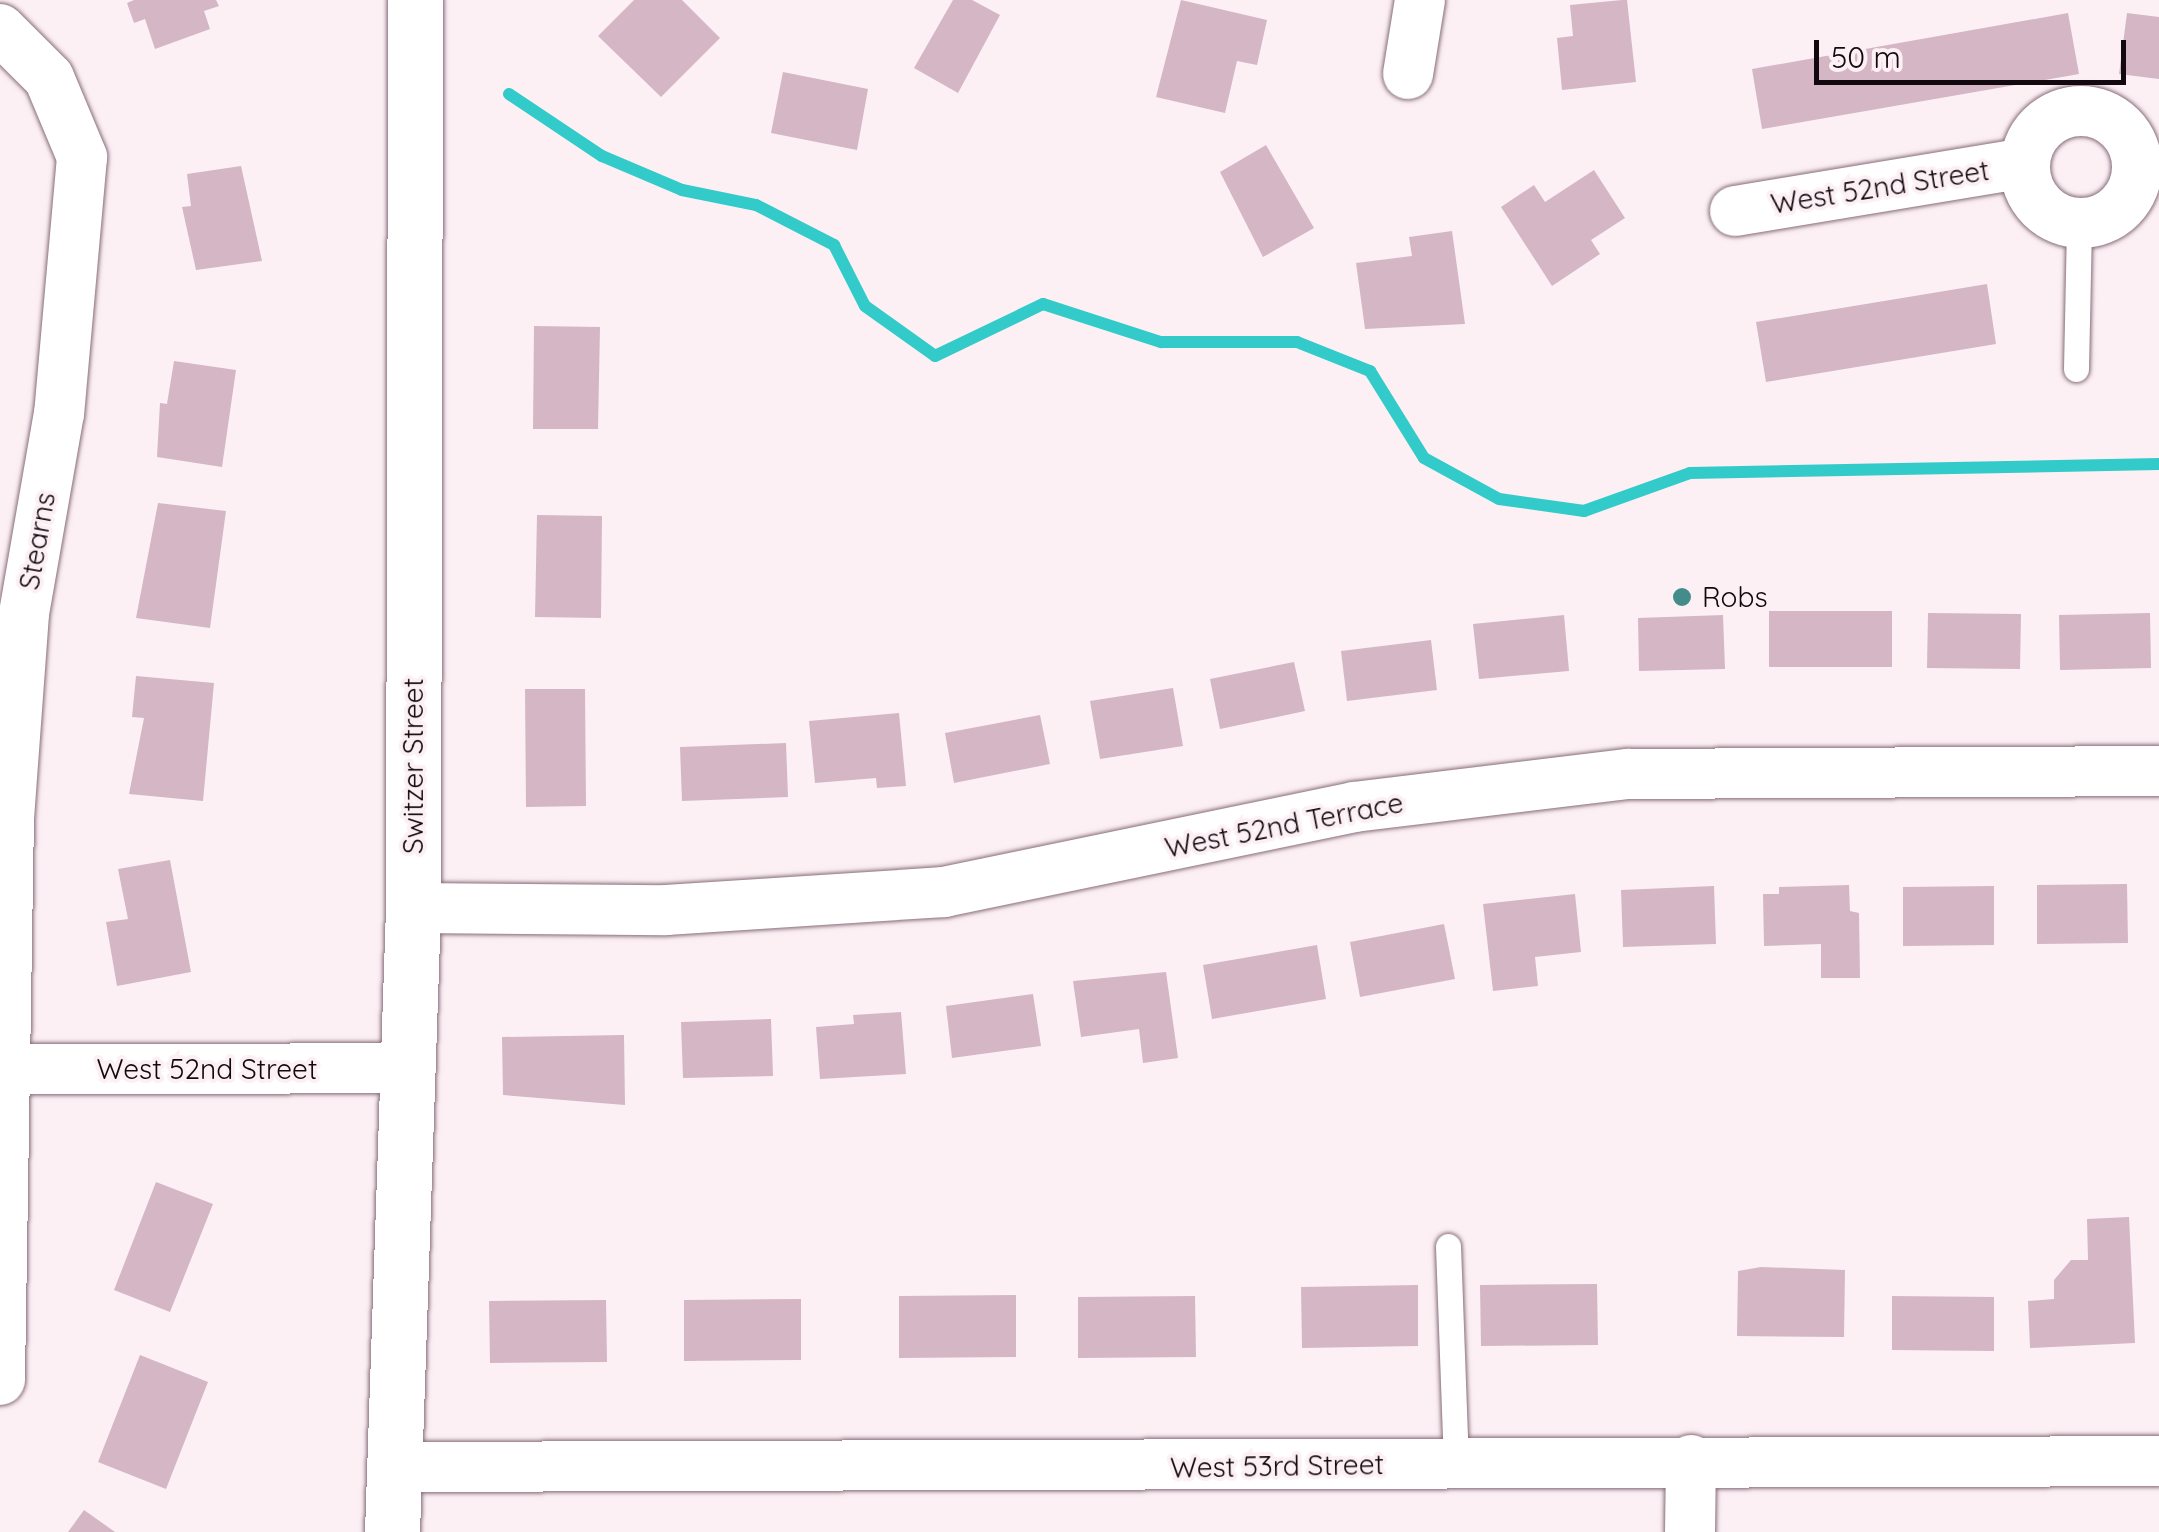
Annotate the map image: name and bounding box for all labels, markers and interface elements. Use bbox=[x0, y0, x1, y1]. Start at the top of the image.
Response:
scale bar bbox=[1819, 20, 2132, 82]
text: 50 m bbox=[1831, 38, 1901, 76]
street label: West 52nd Street bbox=[1768, 153, 1992, 221]
street label: Stearns bbox=[12, 490, 62, 592]
place label: Robs bbox=[1702, 580, 1768, 614]
marker: Robs bbox=[1671, 586, 1693, 608]
street label: Switzer Street bbox=[396, 678, 430, 854]
street label: West 52nd Terrace bbox=[1162, 785, 1406, 865]
street label: West 52nd Street bbox=[97, 1052, 317, 1086]
street label: West 53rd Street bbox=[1170, 1447, 1384, 1485]

